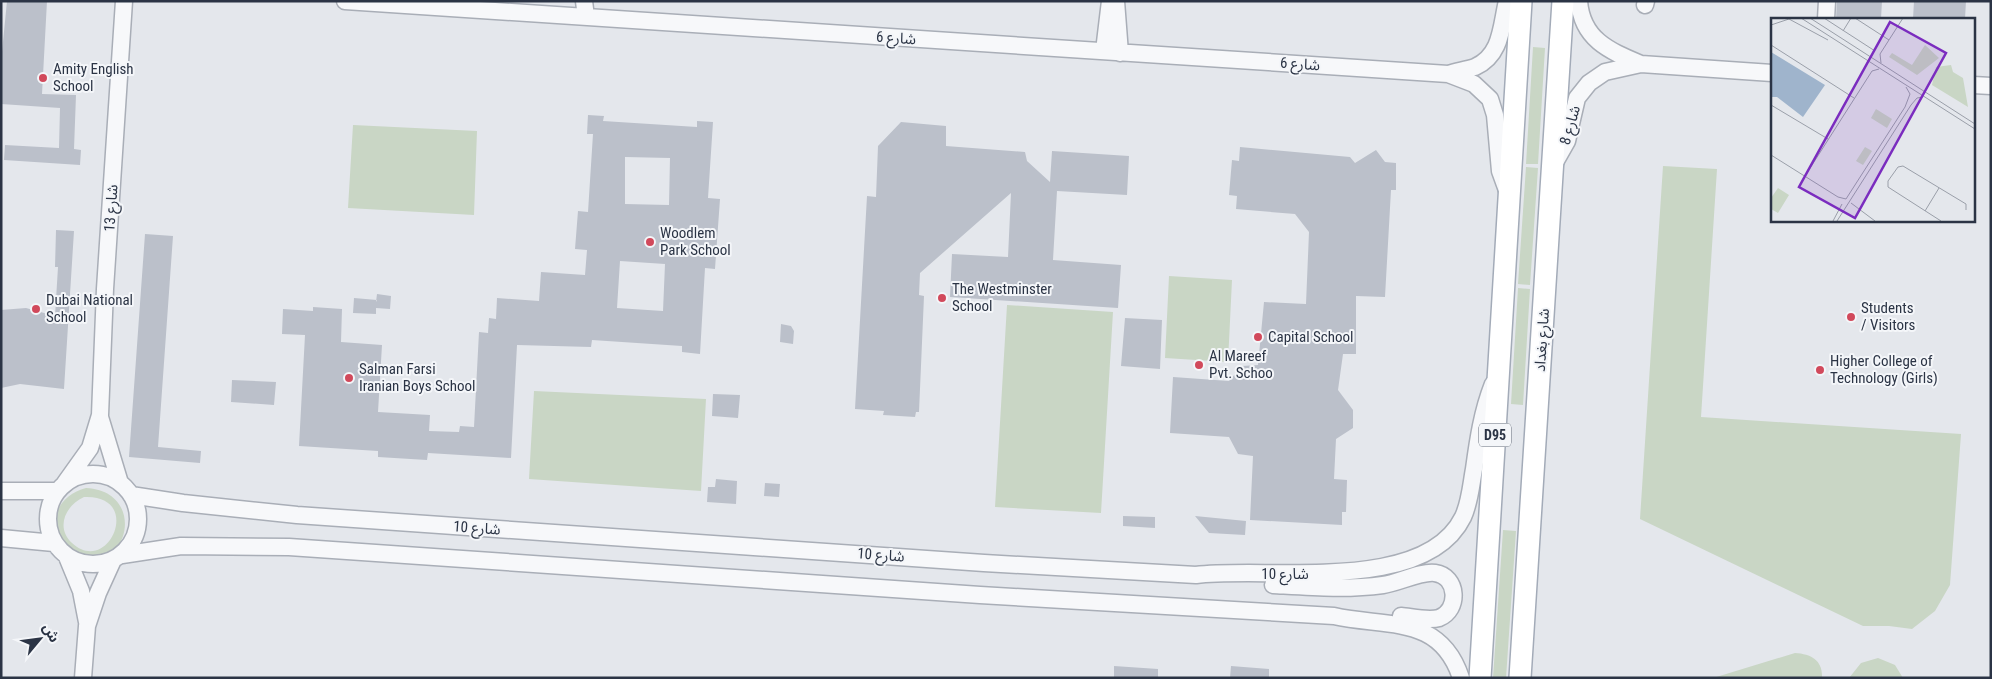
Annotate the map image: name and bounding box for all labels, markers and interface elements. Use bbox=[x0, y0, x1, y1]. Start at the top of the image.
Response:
inset map bbox=[1771, 18, 1974, 221]
street label: شارع 6 bbox=[875, 28, 917, 51]
street label: شارع 6 bbox=[1279, 54, 1321, 77]
place label: Amity English School bbox=[53, 60, 134, 95]
marker: Amity English School bbox=[37, 72, 49, 84]
street label: شارع 8 bbox=[1556, 103, 1587, 148]
street label: شارع 13 bbox=[100, 183, 125, 233]
place label: Woodlem Park School bbox=[660, 224, 731, 259]
marker: Woodlem Park School bbox=[644, 236, 656, 248]
place label: The Westminster School bbox=[952, 280, 1052, 315]
place label: Dubai National School bbox=[46, 291, 133, 326]
marker: The Westminster School bbox=[936, 292, 948, 304]
place label: Students / Visitors bbox=[1861, 299, 1916, 334]
marker: Dubai National School bbox=[30, 303, 42, 315]
street label: شارع بغداد bbox=[1531, 308, 1556, 372]
marker: Students / Visitors bbox=[1845, 311, 1857, 323]
place label: Capital School bbox=[1268, 328, 1354, 346]
marker: Capital School bbox=[1252, 331, 1264, 343]
place label: Al Mareef Pvt. Schoo bbox=[1209, 347, 1273, 382]
place label: Higher College of Technology (Girls) bbox=[1830, 352, 1938, 387]
marker: Al Mareef Pvt. Schoo bbox=[1193, 359, 1205, 371]
place label: Salman Farsi Iranian Boys School bbox=[359, 360, 475, 395]
marker: Higher College of Technology (Girls) bbox=[1814, 364, 1826, 376]
marker: Salman Farsi Iranian Boys School bbox=[343, 372, 355, 384]
road number: D95 bbox=[1479, 424, 1511, 446]
street label: شارع 10 bbox=[452, 517, 502, 542]
street label: شارع 10 bbox=[856, 544, 906, 569]
street label: شارع 10 bbox=[1261, 565, 1309, 586]
north arrow bbox=[15, 614, 65, 664]
text: ش bbox=[40, 620, 63, 645]

